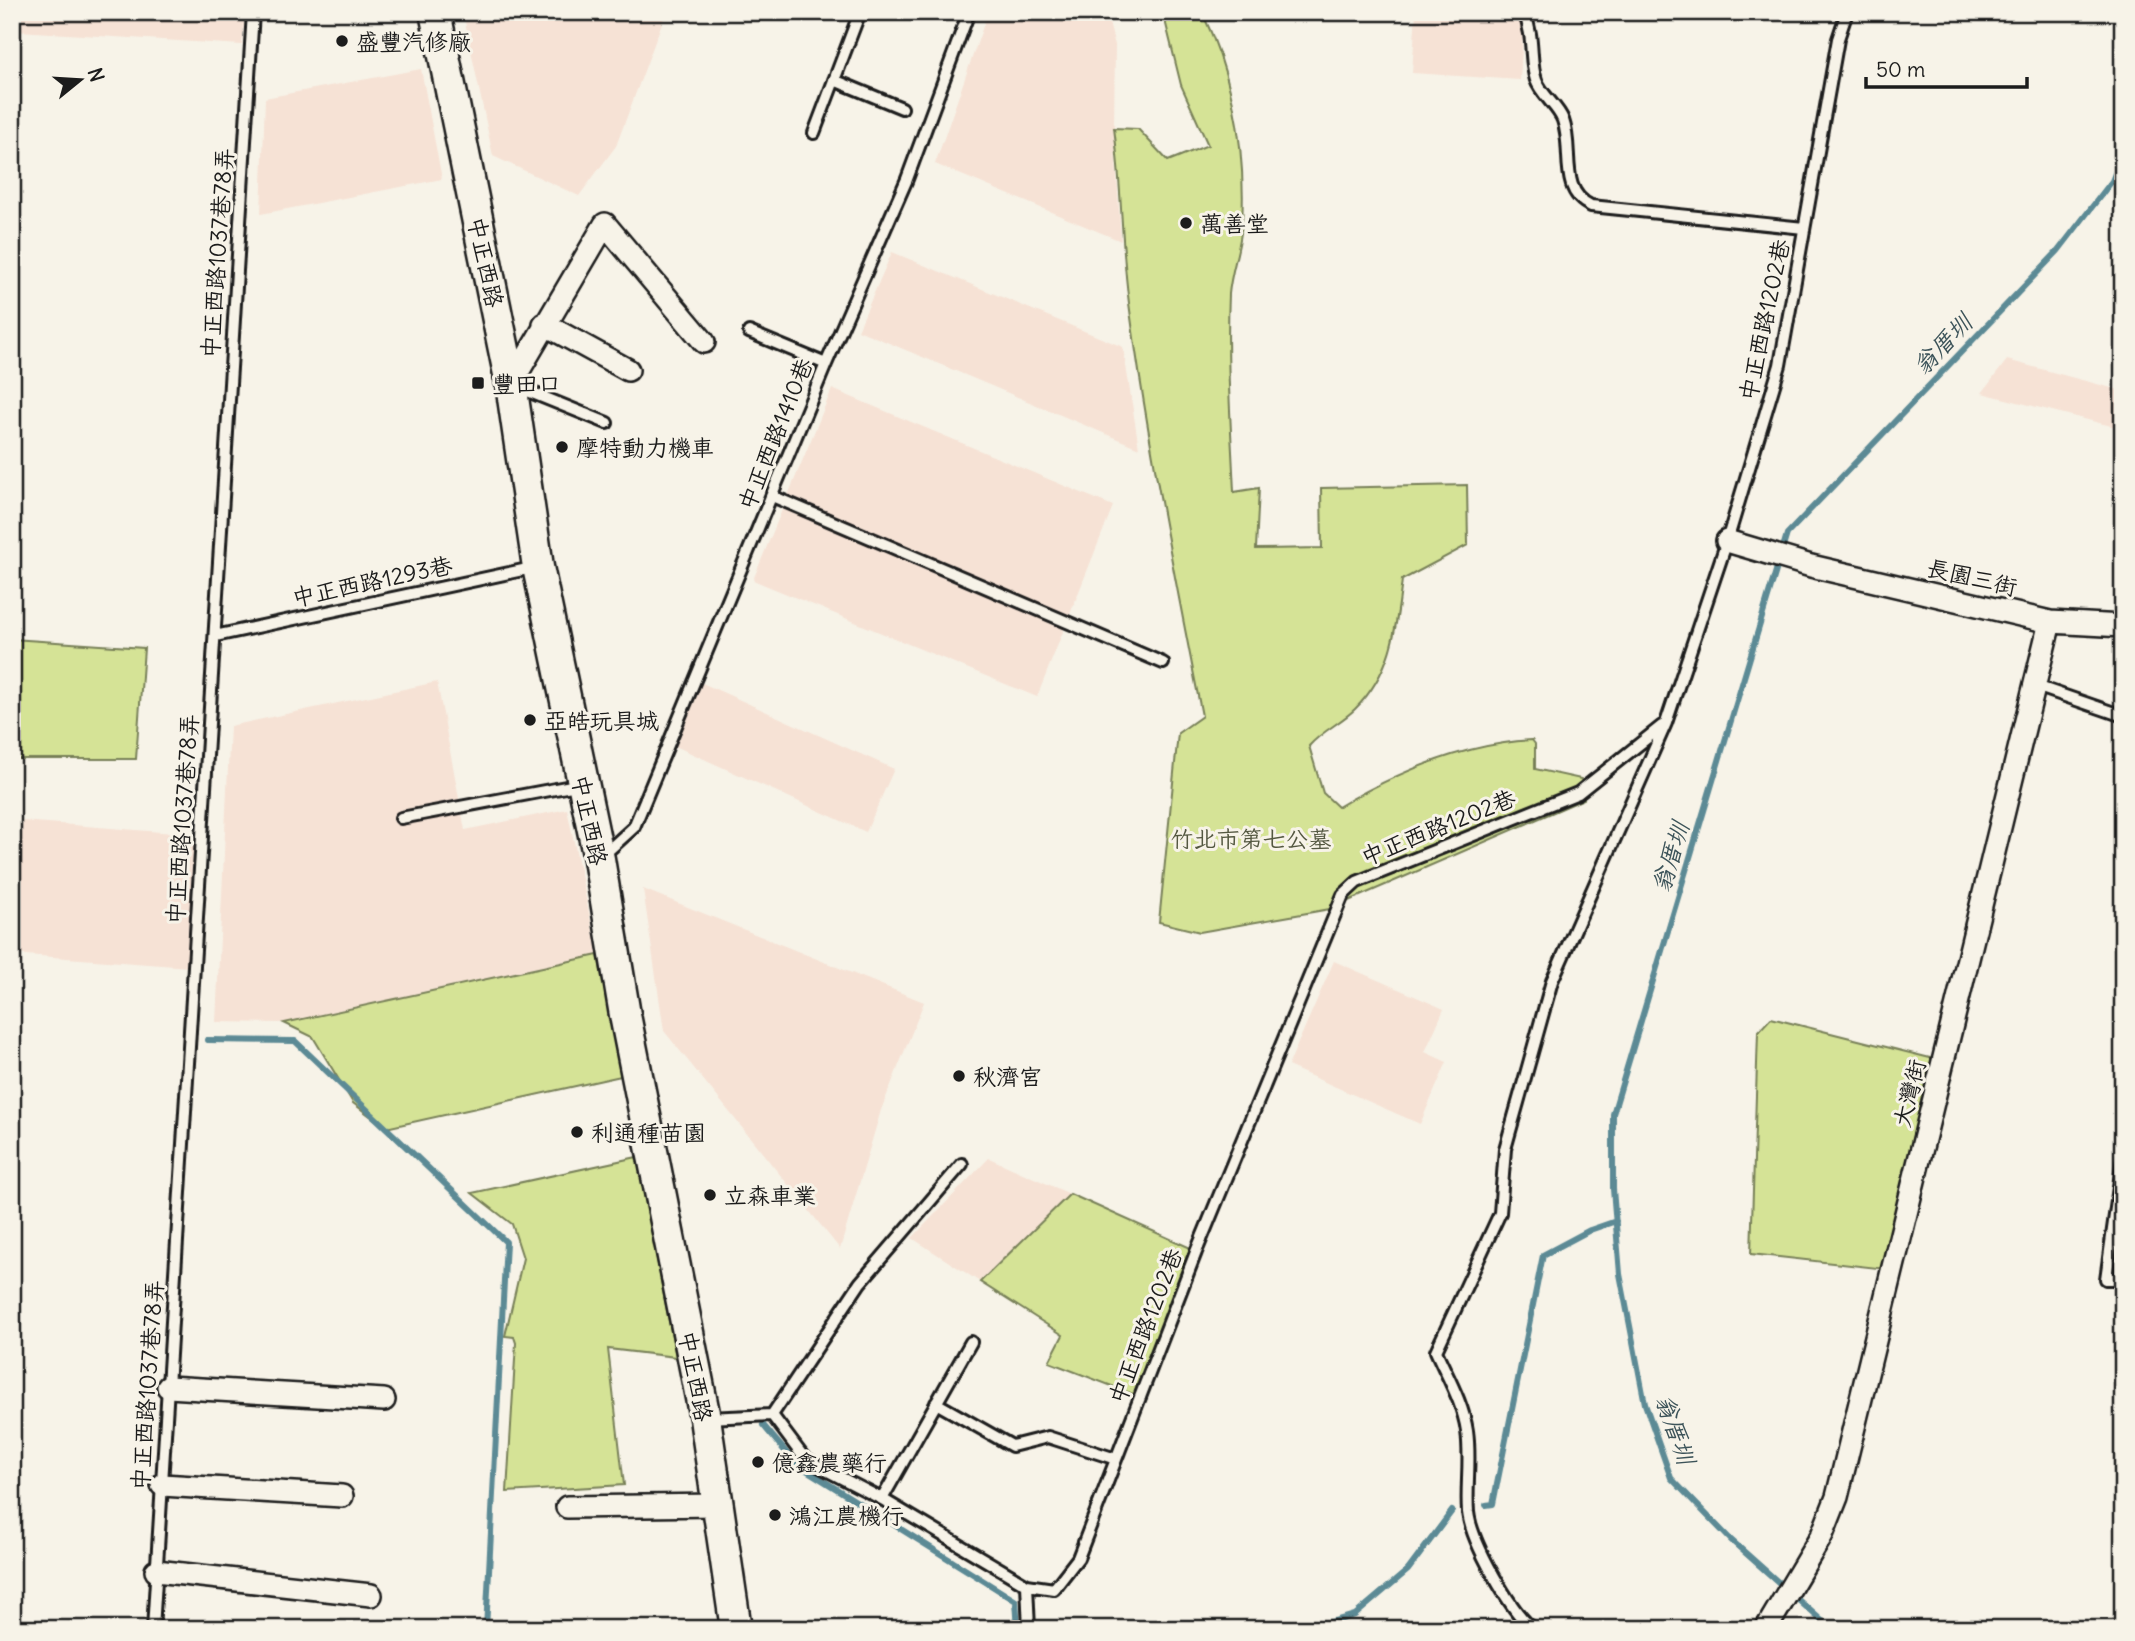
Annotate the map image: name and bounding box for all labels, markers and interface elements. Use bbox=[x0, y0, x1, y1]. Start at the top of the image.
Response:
place label: 盛豐汽修廠 bbox=[356, 27, 471, 56]
marker: 盛豐汽修廠 bbox=[334, 33, 350, 49]
north arrow bbox=[46, 46, 116, 116]
scale bar bbox=[1866, 46, 2026, 90]
text: 50 m bbox=[1876, 56, 1925, 83]
text: N bbox=[83, 65, 110, 85]
street label: 中正西路1037巷78弄 bbox=[195, 147, 239, 359]
place label: 萬善堂 bbox=[1200, 209, 1269, 238]
street label: 中正西路 bbox=[462, 214, 510, 310]
marker: 萬善堂 bbox=[1178, 215, 1194, 231]
street label: 中正西路1202巷 bbox=[1733, 236, 1795, 403]
water label: 翁厝圳 bbox=[1906, 306, 1980, 380]
street label: 中正西路1410巷 bbox=[731, 353, 819, 514]
place label: 豐田口 bbox=[492, 369, 561, 398]
marker: 豐田口 bbox=[470, 375, 486, 391]
place label: 摩特動力機車 bbox=[576, 433, 714, 462]
marker: 摩特動力機車 bbox=[554, 439, 570, 455]
street label: 中正西路1293巷 bbox=[289, 550, 456, 612]
street label: 長園三街 bbox=[1924, 553, 2020, 601]
place label: 亞皓玩具城 bbox=[544, 706, 659, 735]
marker: 亞皓玩具城 bbox=[522, 712, 538, 728]
street label: 中正西路1037巷78弄 bbox=[160, 713, 204, 925]
street label: 中正西路 bbox=[566, 772, 614, 868]
street label: 中正西路1202巷 bbox=[1356, 782, 1521, 871]
water label: 翁厝圳 bbox=[1645, 815, 1696, 896]
park label: 竹北市第七公墓 bbox=[1171, 824, 1332, 853]
street label: 大灣街 bbox=[1887, 1056, 1931, 1130]
place label: 秋濟宮 bbox=[973, 1062, 1042, 1091]
marker: 秋濟宮 bbox=[951, 1068, 967, 1084]
place label: 利通種苗園 bbox=[591, 1118, 706, 1147]
marker: 利通種苗園 bbox=[569, 1124, 585, 1140]
place label: 立森車業 bbox=[724, 1181, 816, 1210]
marker: 立森車業 bbox=[702, 1187, 718, 1203]
street label: 中正西路1202巷 bbox=[1102, 1243, 1188, 1408]
street label: 中正西路1037巷78弄 bbox=[125, 1279, 169, 1491]
street label: 中正西路 bbox=[673, 1328, 719, 1424]
water label: 翁厝圳 bbox=[1650, 1390, 1703, 1471]
place label: 億鑫農藥行 bbox=[772, 1448, 887, 1477]
marker: 億鑫農藥行 bbox=[750, 1454, 766, 1470]
place label: 鴻江農機行 bbox=[789, 1501, 904, 1530]
marker: 鴻江農機行 bbox=[767, 1507, 783, 1523]

